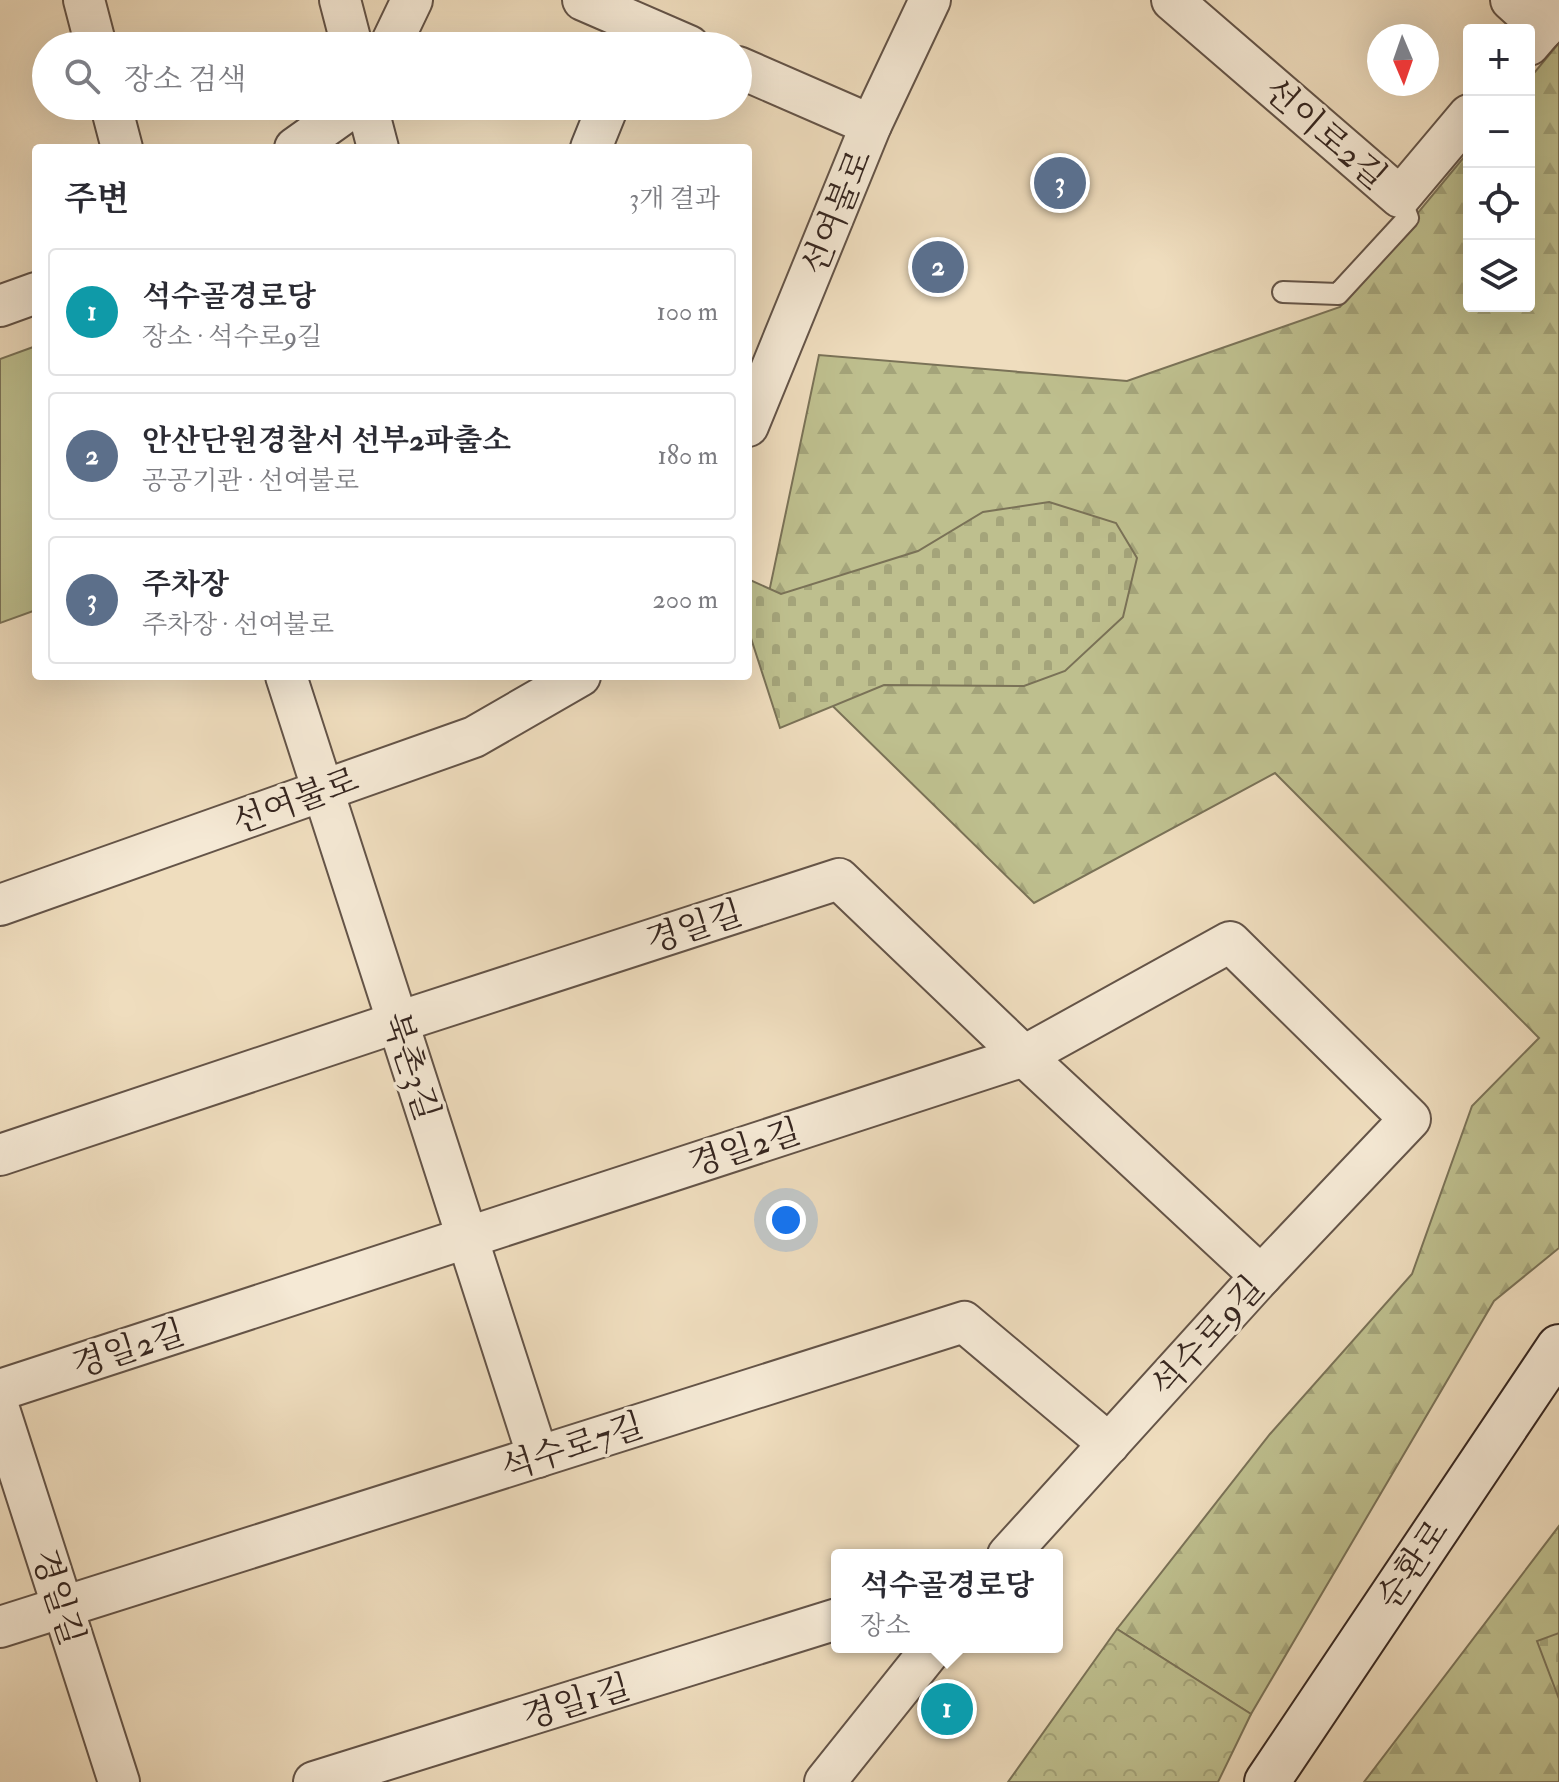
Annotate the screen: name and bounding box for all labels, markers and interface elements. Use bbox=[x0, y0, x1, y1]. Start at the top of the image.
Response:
north arrow bbox=[1367, 24, 1439, 96]
map controls bbox=[1463, 24, 1535, 312]
button: + bbox=[1463, 24, 1535, 96]
search box bbox=[32, 32, 752, 120]
icon: search bbox=[60, 54, 104, 98]
text: 장소 검색 bbox=[124, 61, 246, 98]
street label: 선이로2길 bbox=[1255, 69, 1395, 199]
button: − bbox=[1463, 96, 1535, 168]
street label: 선여불로 bbox=[793, 143, 882, 282]
pin: 3 bbox=[1034, 153, 1086, 213]
button: locate bbox=[1463, 168, 1535, 240]
text: 주변 bbox=[64, 178, 130, 221]
text: 3개 결과 bbox=[629, 183, 720, 215]
pin: 2 bbox=[912, 237, 964, 297]
button: layers bbox=[1463, 240, 1535, 312]
text: 석수골경로당 bbox=[142, 278, 316, 315]
text: 1 bbox=[87, 296, 97, 328]
text: 100 m bbox=[657, 296, 718, 328]
text: 장소 · 석수로9길 bbox=[142, 321, 322, 353]
text: 안산단원경찰서 선부2파출소 bbox=[142, 422, 511, 459]
text: 2 bbox=[85, 440, 99, 472]
text: 180 m bbox=[658, 440, 718, 472]
text: 공공기관 · 선여불로 bbox=[142, 465, 359, 497]
text: 주차장 bbox=[142, 566, 229, 603]
text: 3 bbox=[87, 584, 97, 616]
text: 200 m bbox=[653, 584, 718, 616]
text: 주차장 · 선여불로 bbox=[142, 609, 334, 641]
street label: 선여불로 bbox=[226, 759, 365, 844]
street label: 경일길 bbox=[641, 892, 748, 963]
street label: 북촌3길 bbox=[373, 1007, 448, 1126]
street label: 경일2길 bbox=[683, 1110, 806, 1187]
your location bbox=[766, 1200, 806, 1240]
street label: 석수로9길 bbox=[1142, 1267, 1274, 1407]
street label: 경일2길 bbox=[67, 1311, 190, 1388]
street label: 석수로7길 bbox=[496, 1404, 649, 1491]
street label: 순환로 bbox=[1368, 1512, 1459, 1618]
street label: 경일길 bbox=[22, 1544, 93, 1651]
popup bbox=[831, 1549, 1063, 1653]
text: 석수골경로당 bbox=[860, 1567, 1034, 1604]
text: 장소 bbox=[860, 1610, 910, 1642]
street label: 경일1길 bbox=[517, 1666, 636, 1739]
pin: 1 bbox=[921, 1679, 973, 1739]

